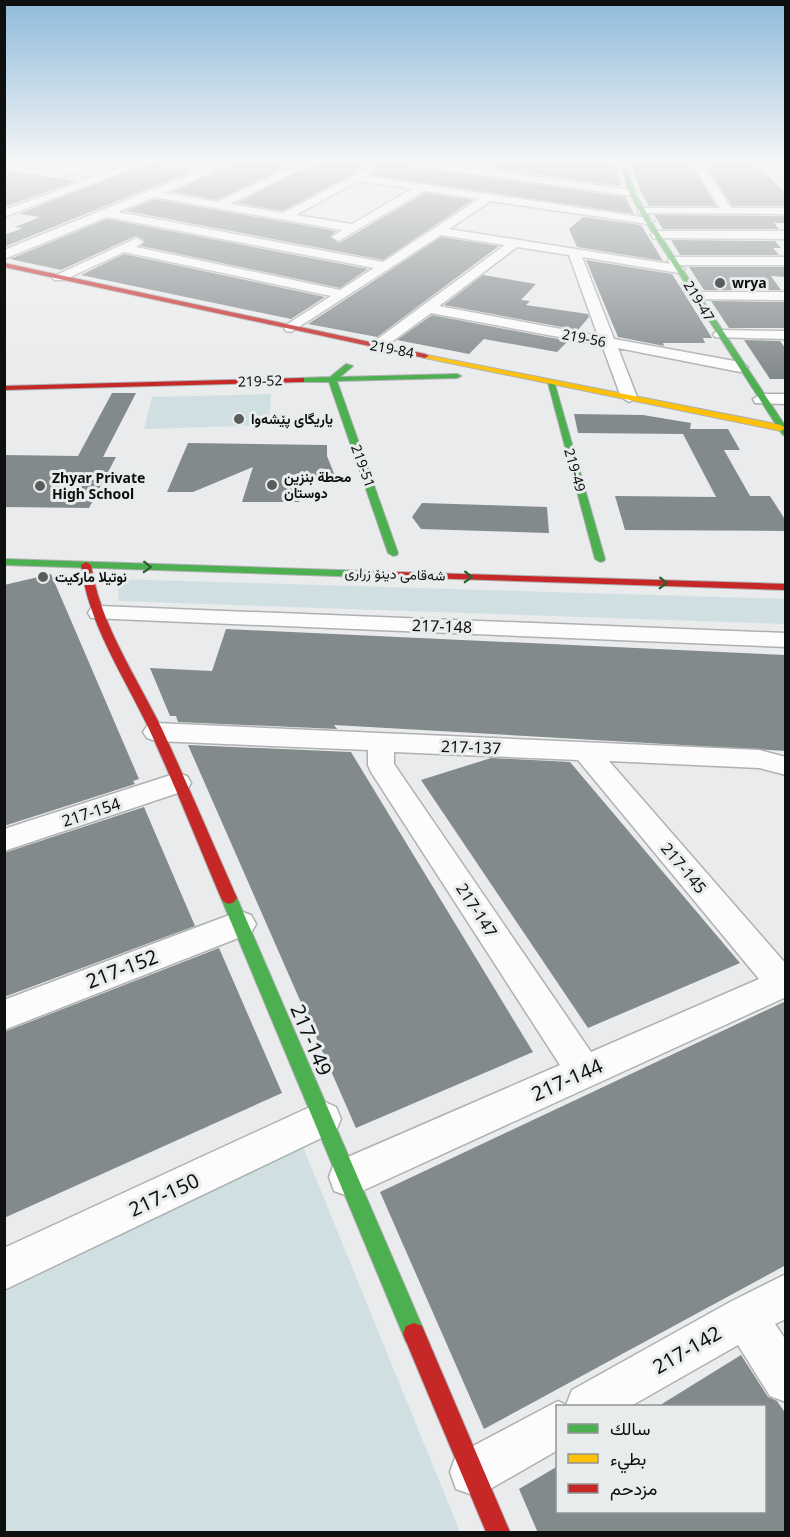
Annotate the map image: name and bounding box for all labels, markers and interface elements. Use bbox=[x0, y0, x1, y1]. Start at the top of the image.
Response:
place label: wrya bbox=[732, 273, 767, 292]
marker: wrya bbox=[713, 276, 727, 290]
street label: 219-47 bbox=[680, 277, 719, 325]
street label: 219-56 bbox=[560, 324, 608, 351]
street label: 219-84 bbox=[368, 335, 416, 362]
street label: 219-52 bbox=[237, 370, 283, 391]
place label: یاریگای پێشەوا bbox=[251, 409, 333, 429]
marker: یاریگای پێشەوا bbox=[232, 412, 246, 426]
street label: 219-51 bbox=[347, 442, 380, 490]
street label: 219-49 bbox=[560, 446, 591, 494]
place label: محطة بنزين دوستان bbox=[284, 467, 352, 502]
place label: Zhyar Private High School bbox=[52, 468, 145, 503]
marker: محطة بنزين دوستان bbox=[265, 478, 279, 492]
marker: Zhyar Private High School bbox=[33, 479, 47, 493]
one-way arrow bbox=[142, 560, 151, 573]
street label: شەقامی دینۆ زراری bbox=[344, 562, 446, 585]
place label: نوتیلا مارکیت bbox=[55, 567, 127, 586]
marker: نوتیلا مارکیت bbox=[36, 570, 50, 584]
one-way arrow bbox=[463, 570, 472, 583]
one-way arrow bbox=[658, 576, 667, 589]
street label: 217-148 bbox=[412, 614, 472, 638]
street label: 217-137 bbox=[441, 735, 501, 759]
street label: 217-154 bbox=[59, 792, 123, 832]
street label: 217-145 bbox=[656, 838, 712, 898]
street label: 217-147 bbox=[451, 879, 503, 941]
street label: 217-152 bbox=[82, 942, 162, 995]
street label: 217-149 bbox=[284, 1000, 339, 1080]
street label: 217-144 bbox=[527, 1052, 607, 1107]
street label: 217-150 bbox=[124, 1166, 204, 1223]
street label: 217-142 bbox=[647, 1319, 726, 1380]
legend bbox=[556, 1405, 766, 1513]
text: سالك bbox=[610, 1416, 650, 1440]
text: بطيء bbox=[610, 1446, 646, 1474]
text: مزدحم bbox=[610, 1476, 657, 1501]

